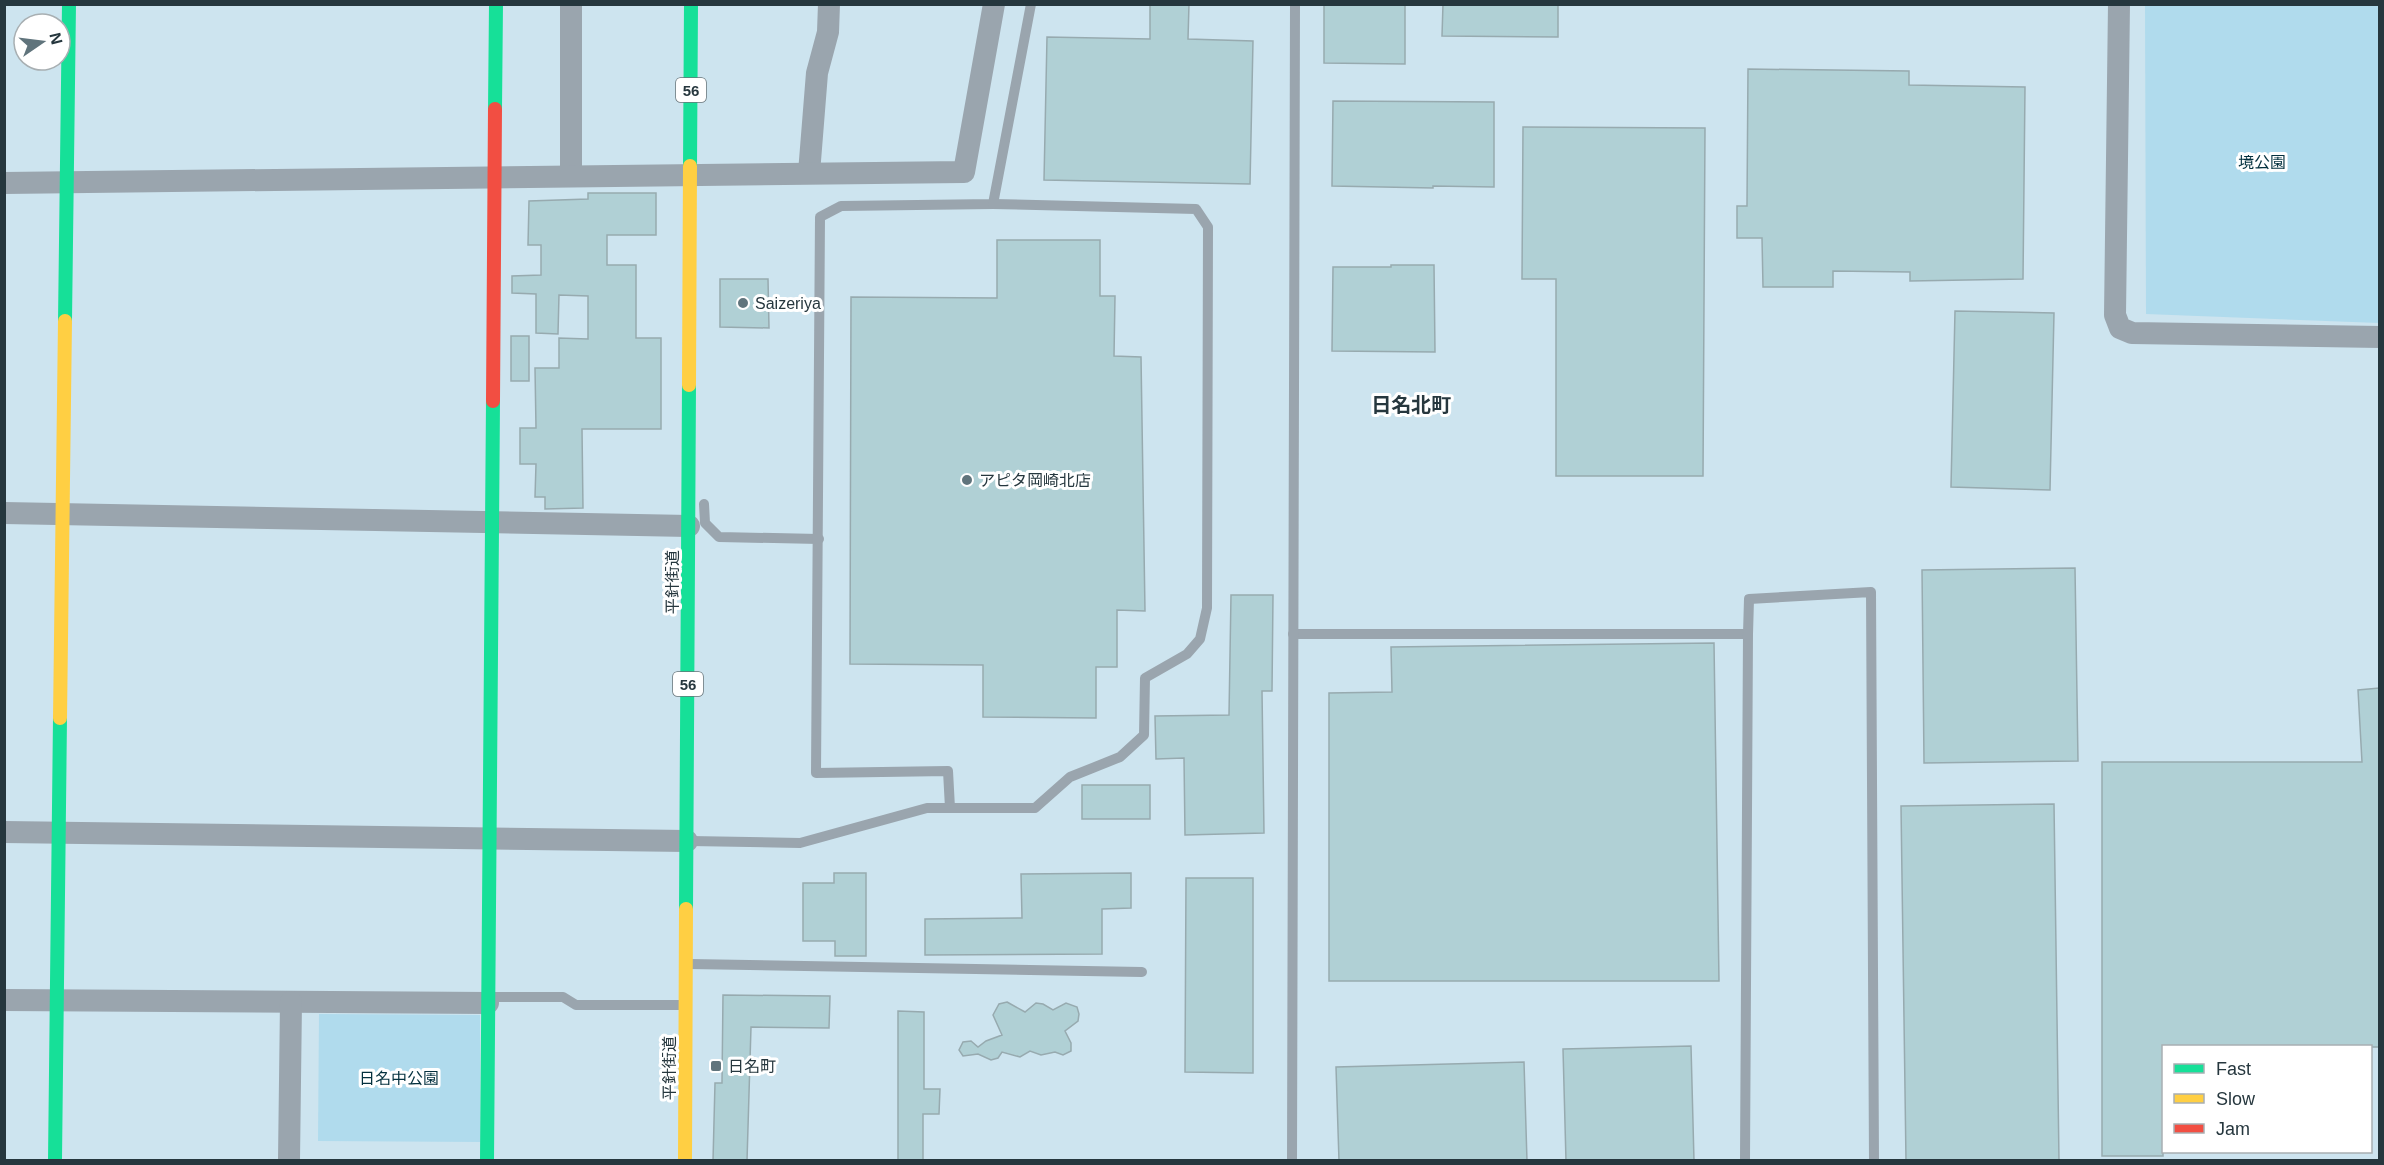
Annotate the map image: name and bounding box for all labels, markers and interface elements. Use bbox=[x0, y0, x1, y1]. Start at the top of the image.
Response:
north arrow bbox=[12, 12, 72, 72]
text: N bbox=[46, 31, 66, 46]
road number: 56 bbox=[676, 78, 706, 102]
park label: 境公園 bbox=[2238, 154, 2286, 171]
place label: Saizeriya bbox=[755, 295, 821, 312]
marker: Saizeriya bbox=[736, 296, 750, 310]
district label: 日名北町 bbox=[1371, 394, 1451, 416]
place label: アピタ岡崎北店 bbox=[979, 472, 1091, 489]
marker: アピタ岡崎北店 bbox=[960, 473, 974, 487]
street label: 平針街道 bbox=[664, 550, 681, 614]
road number: 56 bbox=[673, 672, 703, 696]
street label: 平針街道 bbox=[661, 1036, 678, 1100]
legend bbox=[2162, 1045, 2372, 1153]
place label: 日名町 bbox=[728, 1058, 776, 1075]
marker: 日名町 bbox=[709, 1059, 723, 1073]
text: Fast bbox=[2216, 1059, 2251, 1079]
park label: 日名中公園 bbox=[359, 1070, 439, 1087]
text: Slow bbox=[2216, 1089, 2256, 1109]
text: Jam bbox=[2216, 1119, 2250, 1139]

